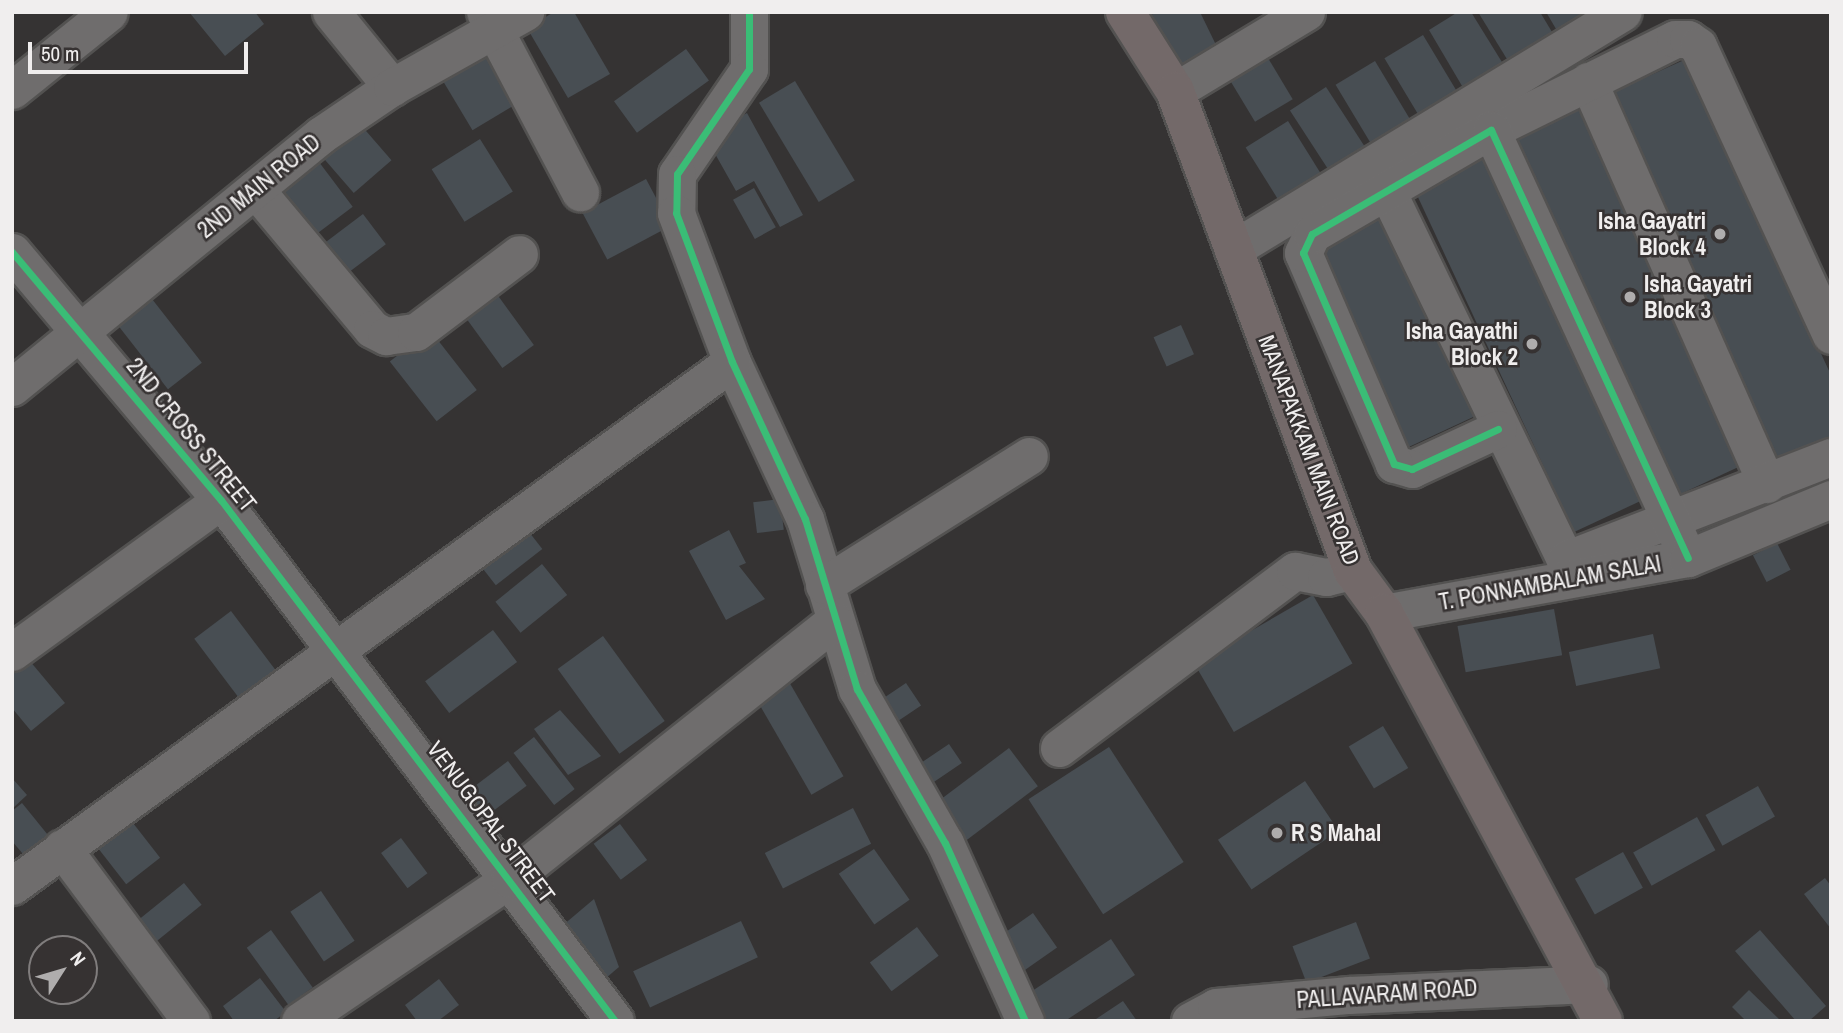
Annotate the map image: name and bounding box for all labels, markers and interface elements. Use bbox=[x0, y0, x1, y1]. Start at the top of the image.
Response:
scale bar bbox=[32, 28, 252, 72]
text: 50 m bbox=[41, 39, 79, 68]
street label: 2ND MAIN ROAD bbox=[192, 128, 326, 244]
place label: Isha Gayatri Block 4 bbox=[1598, 207, 1706, 261]
marker: Isha Gayatri Block 4 bbox=[1712, 226, 1728, 242]
place label: Isha Gayatri Block 3 bbox=[1644, 270, 1752, 324]
marker: Isha Gayatri Block 3 bbox=[1622, 289, 1638, 305]
place label: Isha Gayathi Block 2 bbox=[1406, 317, 1518, 371]
street label: MANAPAKKAM MAIN ROAD bbox=[1252, 331, 1366, 569]
marker: Isha Gayathi Block 2 bbox=[1524, 336, 1540, 352]
street label: 2ND CROSS STREET bbox=[121, 353, 261, 517]
street label: T. PONNAMBALAM SALAI bbox=[1437, 550, 1663, 616]
street label: VENUGOPAL STREET bbox=[421, 736, 561, 908]
place label: R S Mahal bbox=[1291, 819, 1381, 847]
marker: R S Mahal bbox=[1269, 825, 1285, 841]
north arrow bbox=[28, 935, 98, 1005]
text: N bbox=[64, 946, 92, 971]
street label: PALLAVARAM ROAD bbox=[1296, 974, 1478, 1014]

